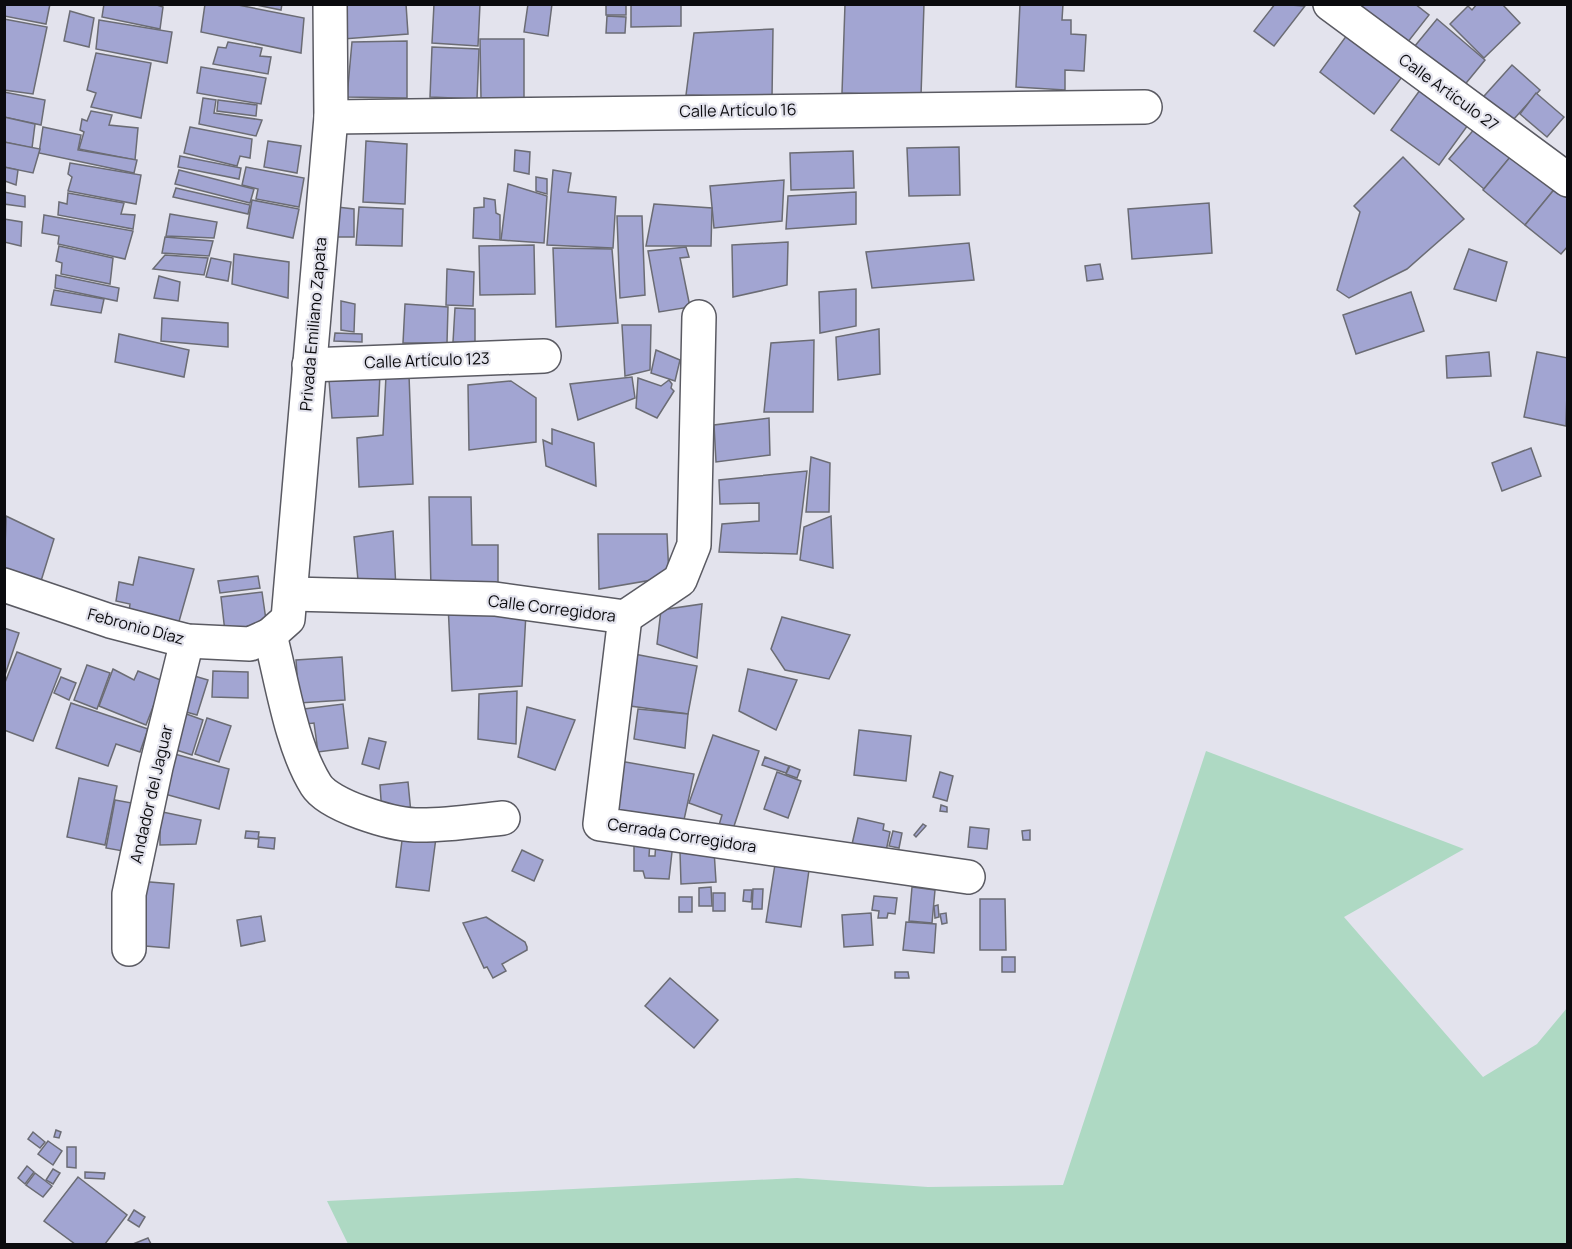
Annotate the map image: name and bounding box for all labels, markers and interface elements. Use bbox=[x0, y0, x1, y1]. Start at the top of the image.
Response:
street label: Calle Artículo 27 bbox=[1395, 48, 1503, 136]
street label: Calle Artículo 16 bbox=[679, 98, 797, 122]
street label: Privada Emiliano Zapata bbox=[294, 236, 332, 412]
street label: Calle Artículo 123 bbox=[364, 347, 490, 373]
street label: Calle Corregidora bbox=[487, 589, 617, 627]
street label: Febronio Díaz bbox=[85, 603, 187, 649]
street label: Andador del Jaguar bbox=[124, 722, 178, 865]
street label: Cerrada Corregidora bbox=[606, 812, 758, 858]

